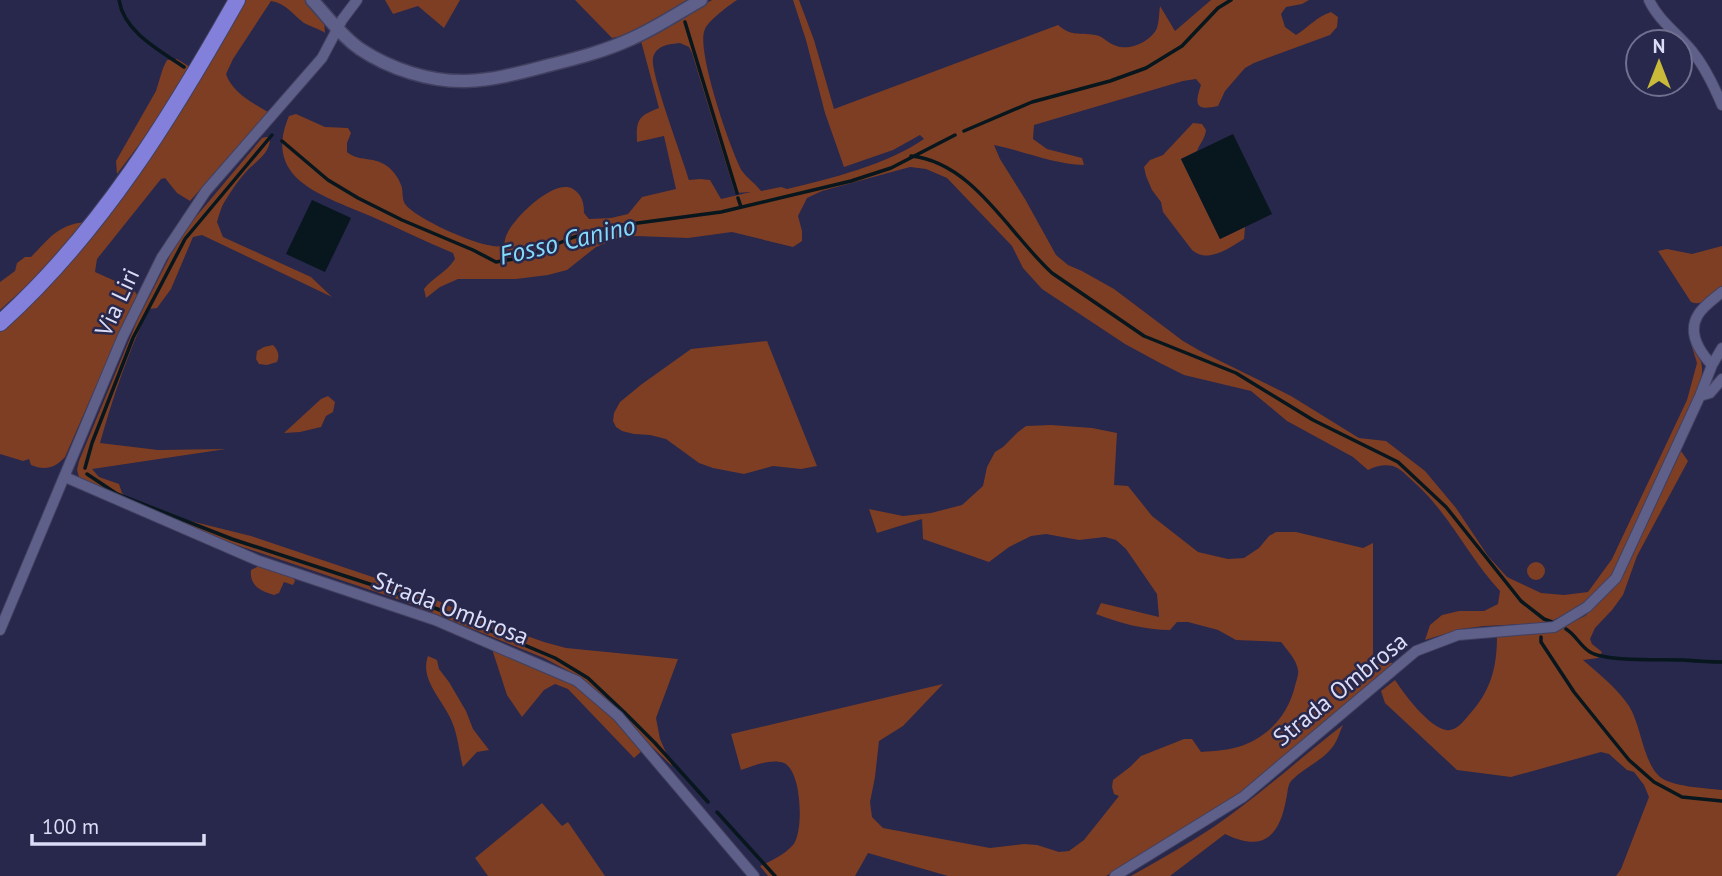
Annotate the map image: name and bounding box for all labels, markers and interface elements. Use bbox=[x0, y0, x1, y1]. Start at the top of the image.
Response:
north arrow bbox=[1624, 28, 1694, 98]
text: N bbox=[1653, 34, 1665, 58]
water label: Fosso Canino bbox=[496, 208, 638, 272]
street label: Via Liri bbox=[87, 263, 146, 342]
street label: Strada Ombrosa bbox=[369, 564, 533, 652]
street label: Strada Ombrosa bbox=[1266, 625, 1414, 753]
scale bar bbox=[32, 802, 203, 846]
text: 100 m bbox=[42, 813, 99, 840]

